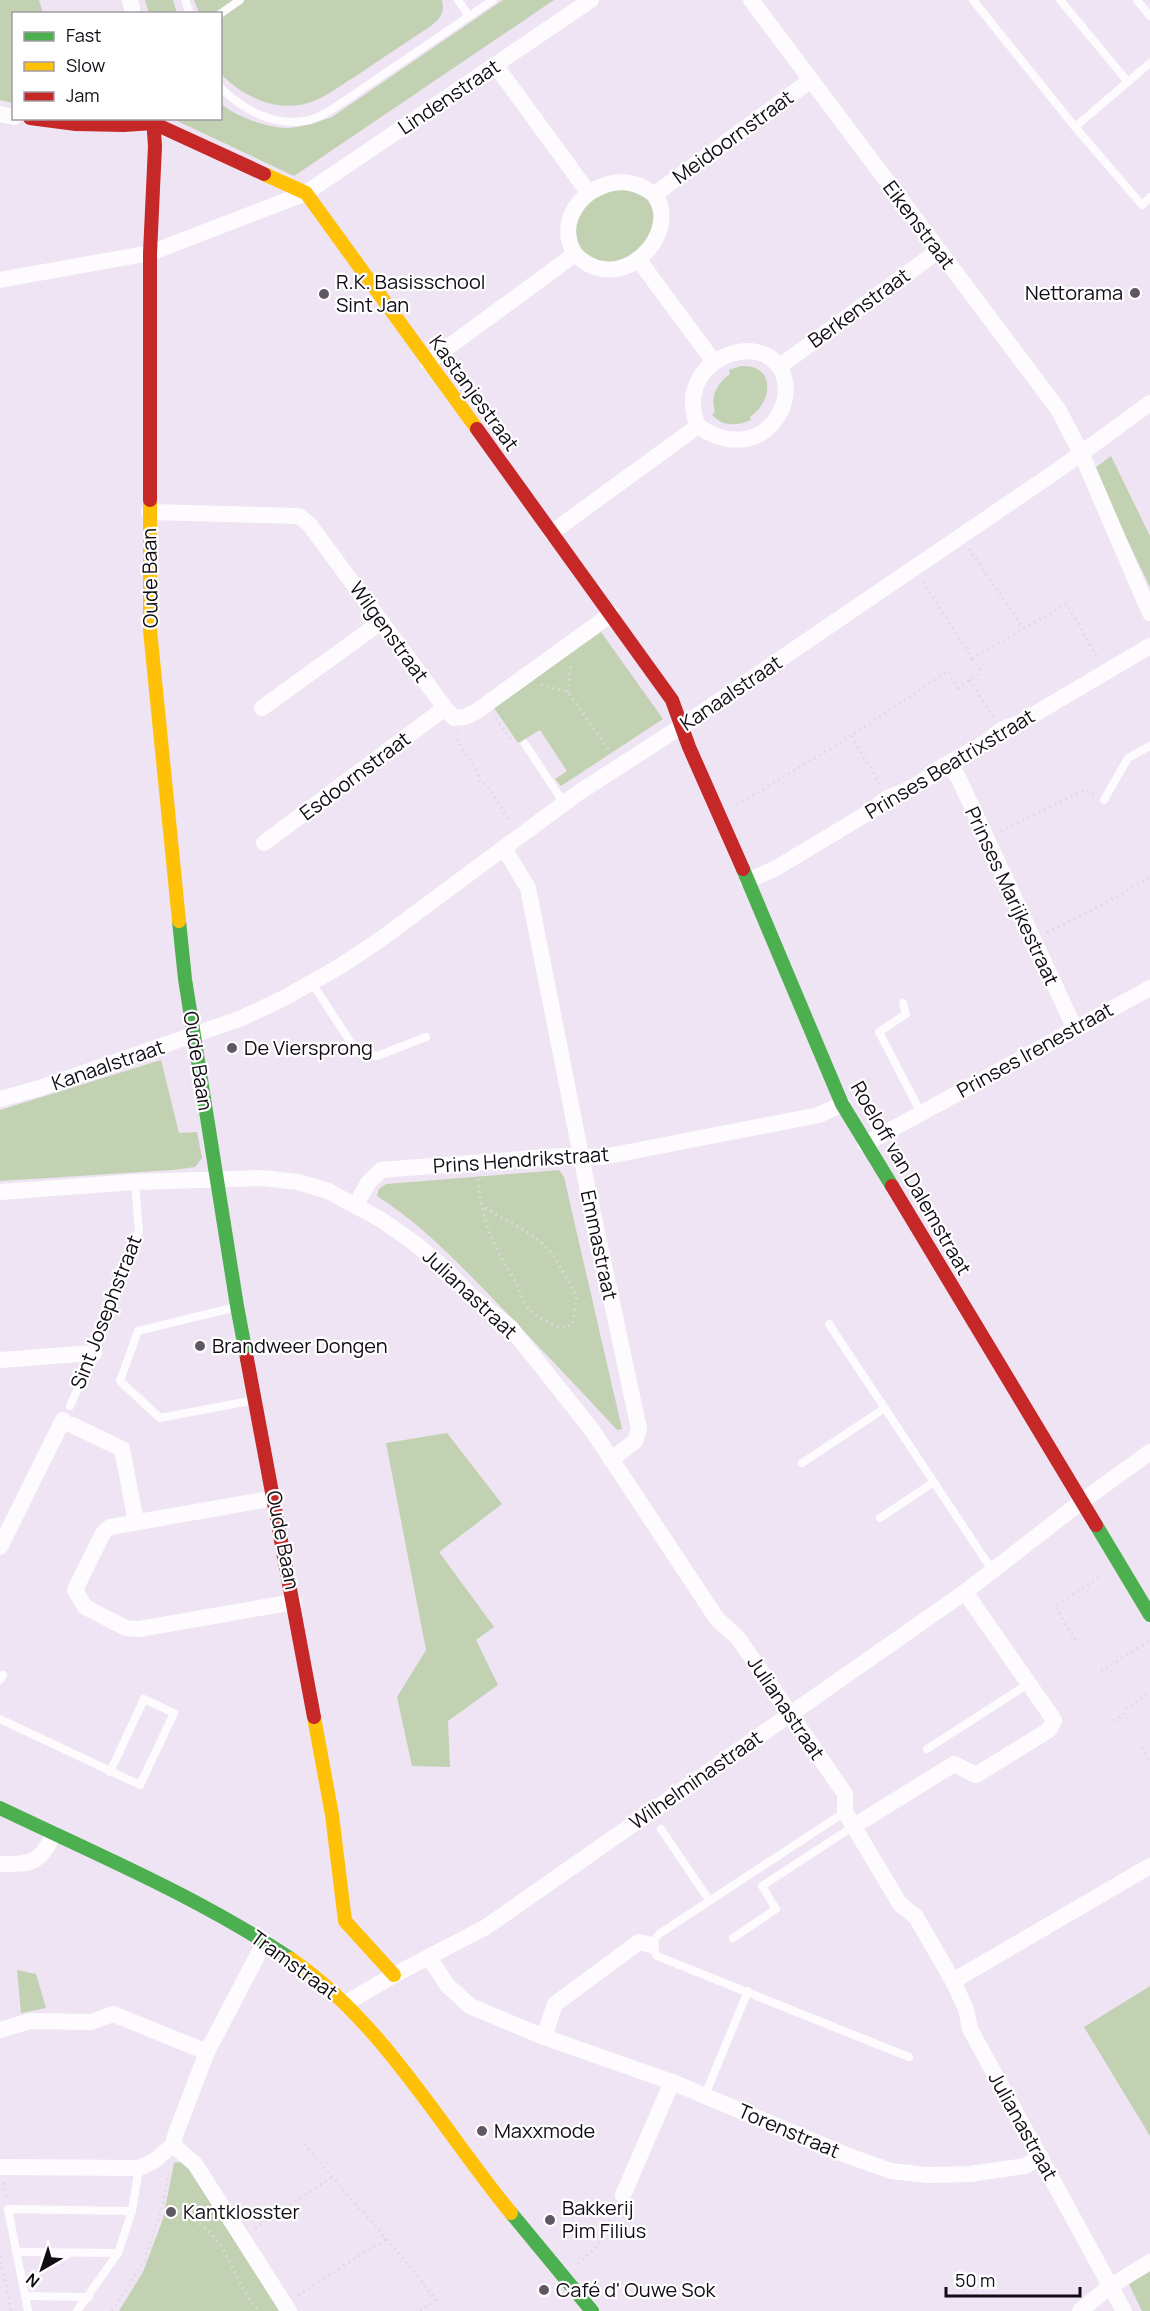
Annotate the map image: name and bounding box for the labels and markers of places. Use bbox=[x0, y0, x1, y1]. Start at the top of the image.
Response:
place label: R.K. Basisschool Sint Jan bbox=[336, 268, 485, 318]
place label: Nettorama bbox=[1025, 279, 1123, 306]
marker: Nettorama bbox=[1128, 286, 1142, 300]
marker: R.K. Basisschool Sint Jan bbox=[317, 287, 331, 301]
place label: De Viersprong bbox=[244, 1034, 373, 1061]
marker: De Viersprong bbox=[225, 1041, 239, 1055]
place label: Brandweer Dongen bbox=[212, 1332, 388, 1359]
marker: Brandweer Dongen bbox=[193, 1339, 207, 1353]
place label: Maxxmode bbox=[494, 2117, 595, 2144]
marker: Maxxmode bbox=[475, 2124, 489, 2138]
place label: Bakkerij Pim Filius bbox=[562, 2194, 646, 2244]
place label: Kantklosster bbox=[183, 2198, 300, 2225]
marker: Kantklosster bbox=[164, 2205, 178, 2219]
marker: Bakkerij Pim Filius bbox=[543, 2213, 557, 2227]
place label: Café d' Ouwe Sok bbox=[556, 2276, 716, 2303]
marker: Café d' Ouwe Sok bbox=[537, 2283, 551, 2297]

